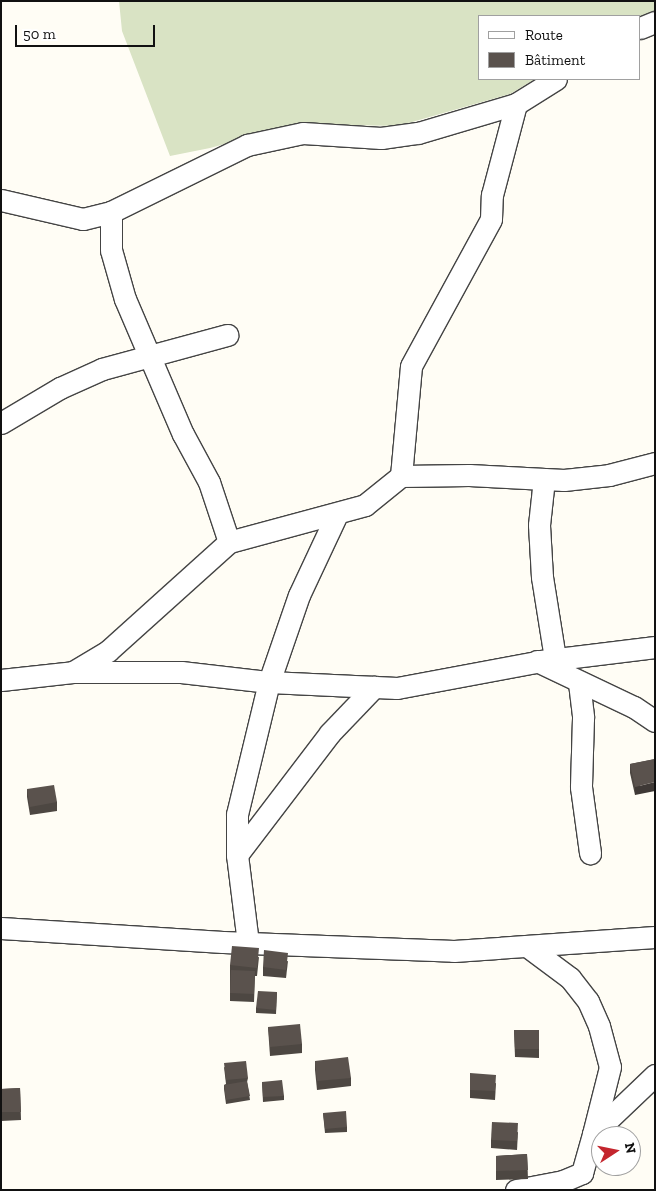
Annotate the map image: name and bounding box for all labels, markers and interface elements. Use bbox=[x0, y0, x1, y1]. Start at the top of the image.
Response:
scale bar bbox=[18, 15, 158, 47]
legend bbox=[478, 15, 641, 80]
text: 50 m bbox=[23, 25, 56, 43]
text: Route bbox=[525, 26, 563, 44]
text: Bâtiment bbox=[525, 51, 585, 69]
north arrow bbox=[591, 1126, 641, 1176]
text: N bbox=[621, 1141, 640, 1155]

